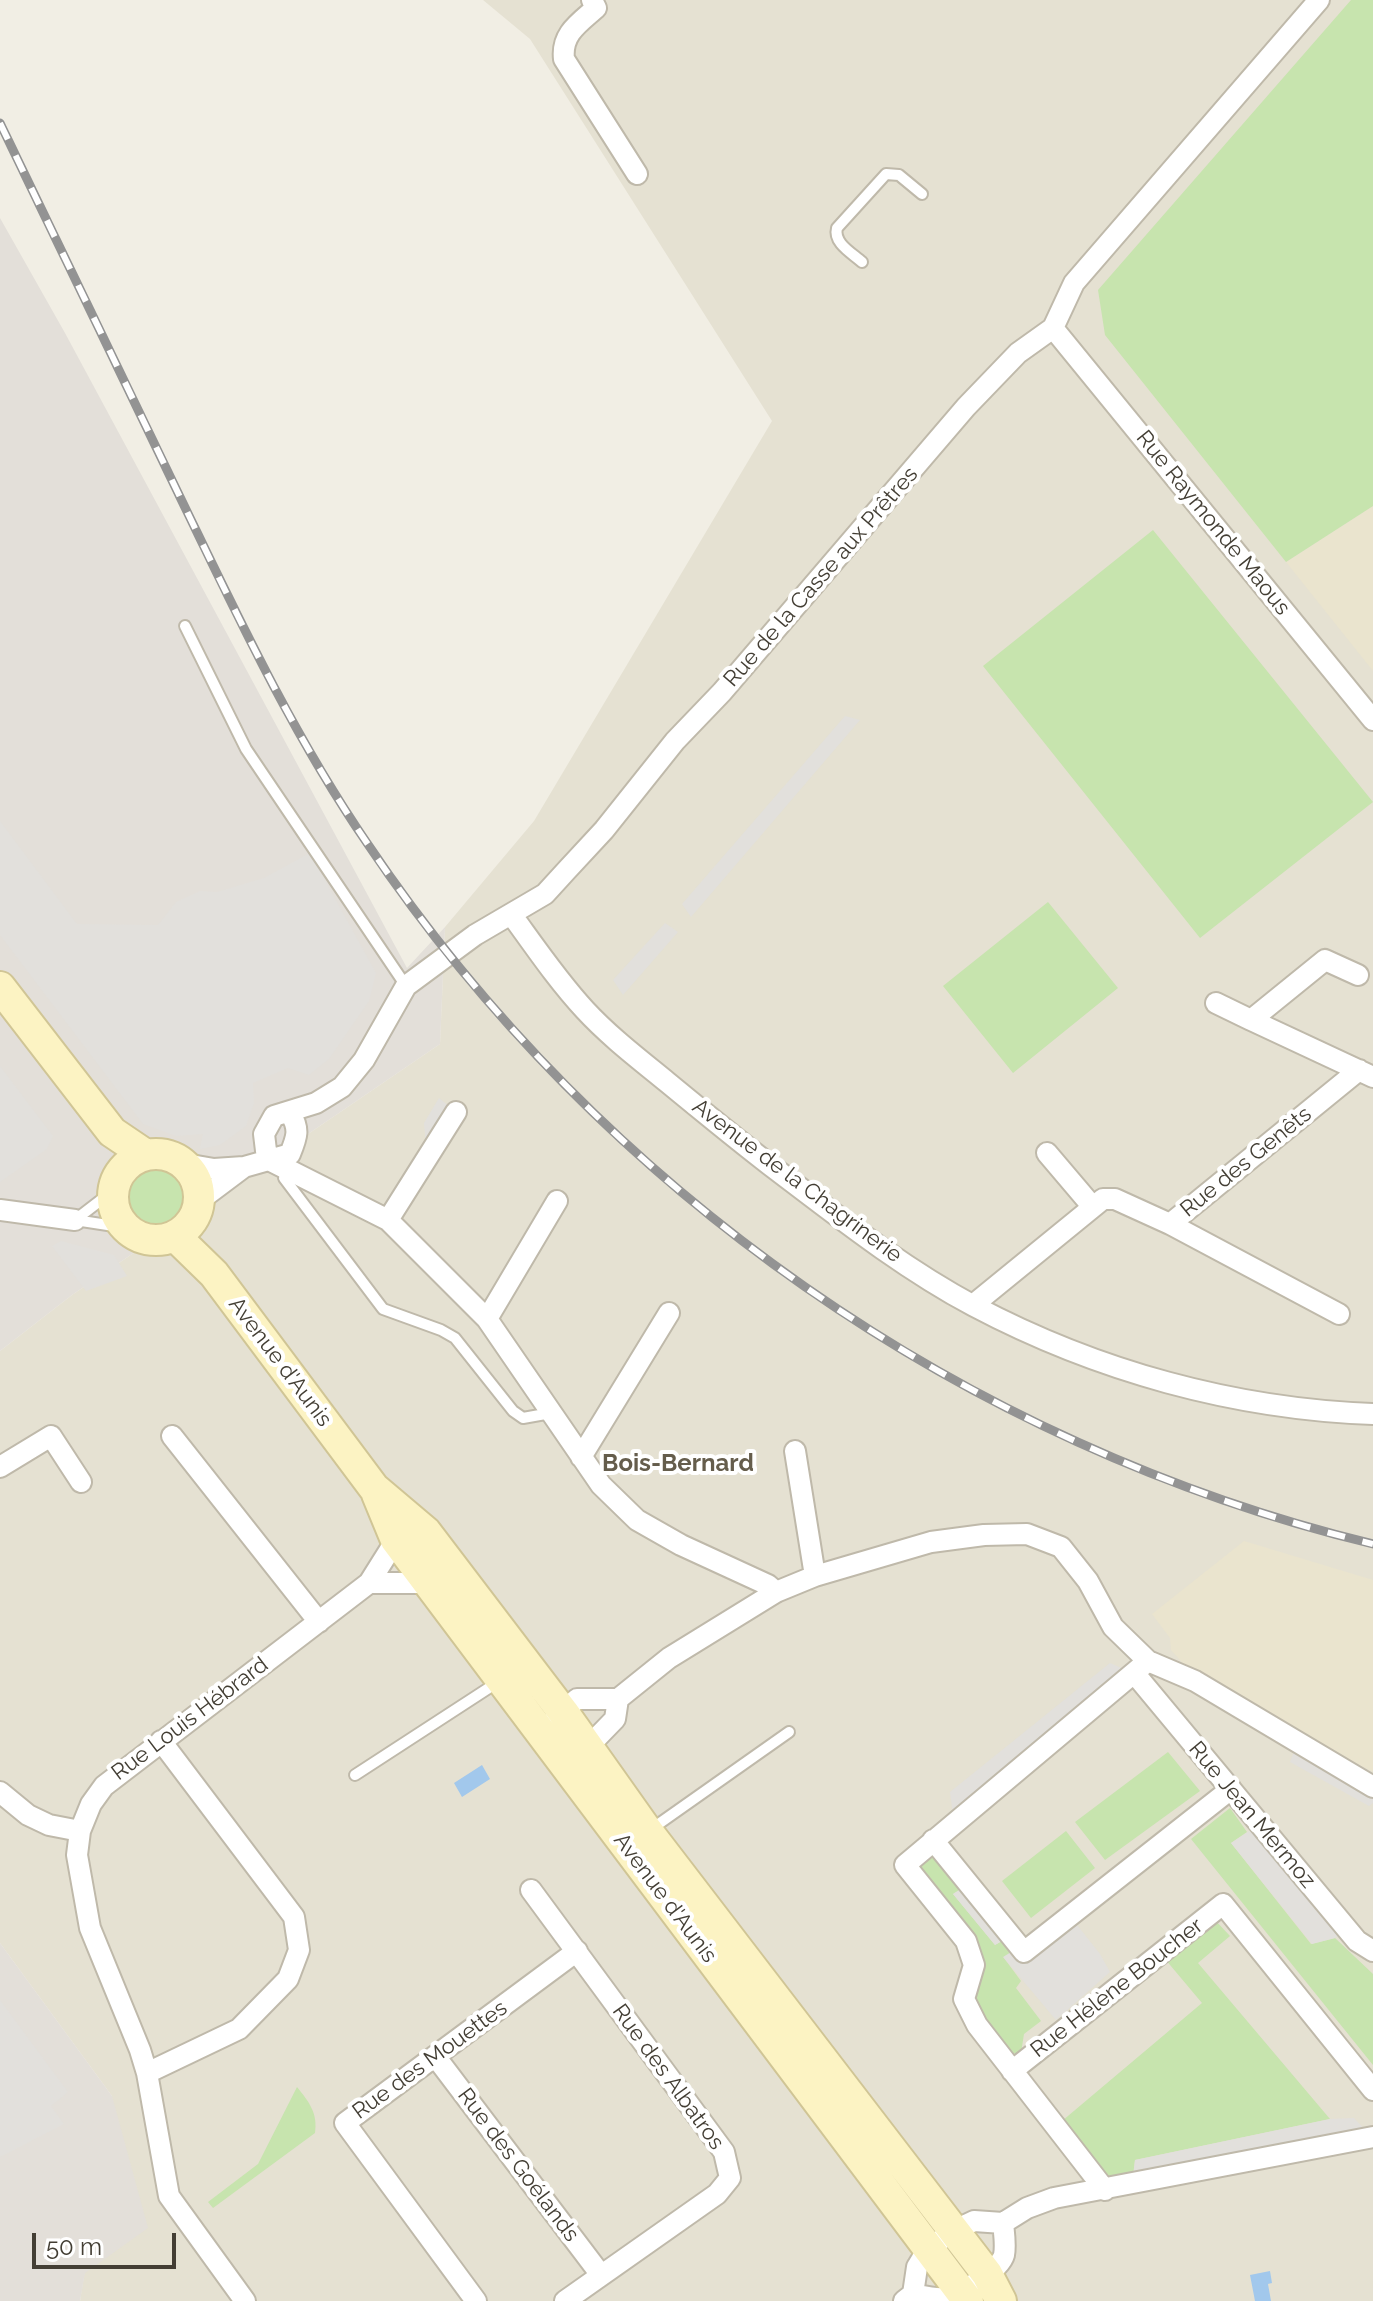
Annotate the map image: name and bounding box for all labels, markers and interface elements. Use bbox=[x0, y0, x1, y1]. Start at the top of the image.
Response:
street label: Rue Raymonde Maous bbox=[1130, 425, 1296, 621]
street label: Rue de la Casse aux Prêtres bbox=[718, 462, 924, 692]
street label: Avenue de la Chagrinerie bbox=[687, 1093, 907, 1269]
street label: Rue des Genêts bbox=[1175, 1101, 1317, 1223]
street label: Avenue d'Aunis bbox=[223, 1292, 337, 1432]
district label: Bois-Bernard bbox=[602, 1450, 754, 1478]
street label: Rue Louis Hébrard bbox=[107, 1652, 273, 1786]
street label: Rue Jean Mermoz bbox=[1183, 1736, 1321, 1894]
street label: Avenue d'Aunis bbox=[608, 1828, 722, 1968]
street label: Rue Hélène Boucher bbox=[1026, 1913, 1208, 2063]
street label: Rue des Mouettes bbox=[347, 1995, 513, 2125]
street label: Rue des Albatros bbox=[606, 1999, 730, 2155]
street label: Rue des Goélands bbox=[452, 2083, 584, 2247]
scale bar bbox=[36, 2217, 180, 2267]
text: 50 m bbox=[46, 2232, 102, 2261]

